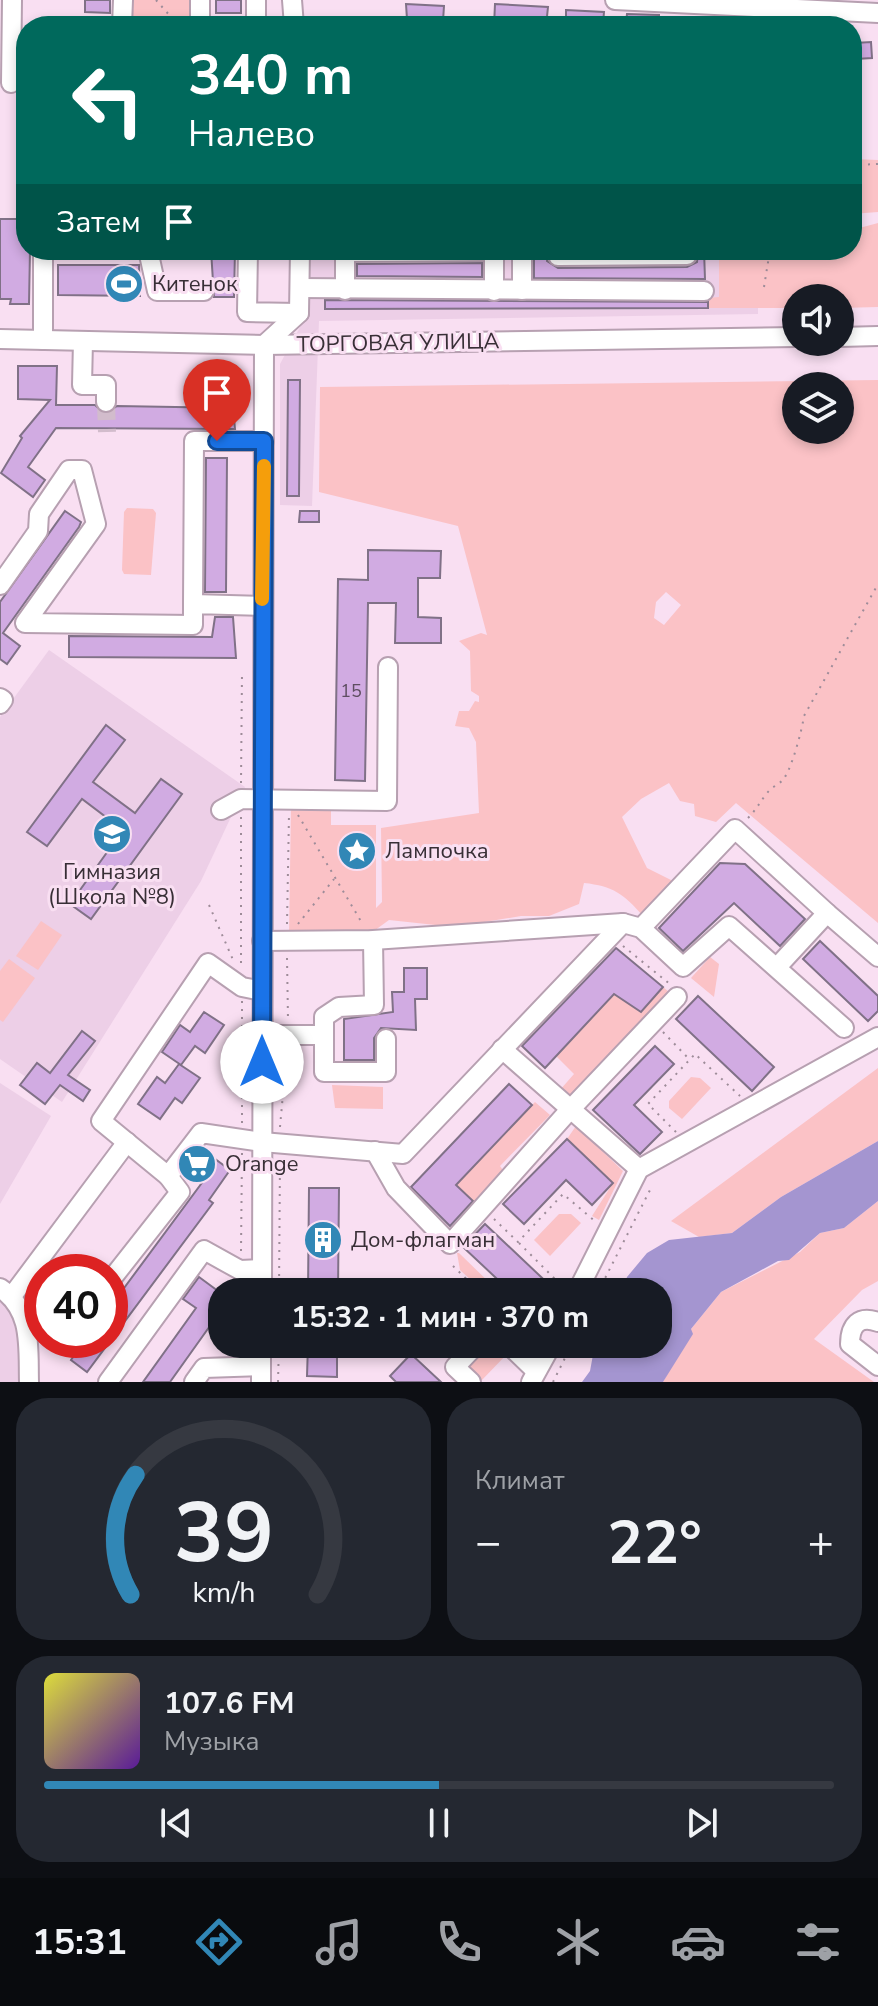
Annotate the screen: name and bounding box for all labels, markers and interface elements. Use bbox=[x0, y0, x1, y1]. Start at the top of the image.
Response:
text: 340 m bbox=[188, 37, 353, 114]
icon: left bbox=[56, 48, 160, 152]
text: Налево bbox=[188, 110, 315, 159]
icon: arrive bbox=[157, 200, 201, 244]
text: Затем bbox=[56, 202, 141, 243]
sports icon: Китенок bbox=[103, 263, 145, 305]
place label: Китенок bbox=[152, 269, 238, 299]
map controls bbox=[782, 284, 854, 444]
button: sound bbox=[782, 284, 854, 356]
street label: ТОРГОВАЯ УЛИЦА bbox=[296, 326, 500, 360]
pin bbox=[183, 359, 251, 441]
icon: arrive bbox=[195, 371, 239, 415]
button: layers bbox=[782, 372, 854, 444]
house number: 15 bbox=[340, 679, 362, 703]
school or university icon: Гимназия (Школа №8) bbox=[91, 813, 133, 855]
place icon: Лампочка bbox=[336, 830, 378, 872]
place label: Лампочка bbox=[385, 836, 489, 866]
place label: Гимназия (Школа №8) bbox=[48, 857, 176, 912]
position arrow bbox=[220, 1020, 304, 1104]
supermarket icon: Orange bbox=[176, 1143, 218, 1185]
place label: Orange bbox=[225, 1149, 298, 1179]
building icon: Дом-флагман bbox=[302, 1219, 344, 1261]
place label: Дом-флагман bbox=[351, 1225, 495, 1255]
speed limit sign: 40 bbox=[24, 1254, 128, 1358]
text: 15:32 · 1 мин · 370 m bbox=[291, 1297, 589, 1338]
text: Климат bbox=[475, 1463, 564, 1498]
text: 39 bbox=[174, 1477, 273, 1590]
text: 22° bbox=[607, 1502, 702, 1584]
text: − bbox=[475, 1513, 501, 1573]
text: + bbox=[808, 1513, 834, 1573]
text: km/h bbox=[192, 1573, 255, 1612]
text: 107.6 FM bbox=[164, 1683, 294, 1724]
text: Музыка bbox=[164, 1724, 259, 1759]
icon: previous bbox=[154, 1801, 198, 1845]
icon: pause bbox=[417, 1801, 461, 1845]
icon: next bbox=[680, 1801, 724, 1845]
icon: directions bbox=[191, 1914, 247, 1970]
icon: music bbox=[311, 1914, 367, 1970]
icon: phone bbox=[431, 1914, 487, 1970]
icon: climate bbox=[550, 1914, 606, 1970]
icon: car bbox=[670, 1914, 726, 1970]
icon: filters bbox=[790, 1914, 846, 1970]
text: 15:31 bbox=[32, 1918, 127, 1967]

